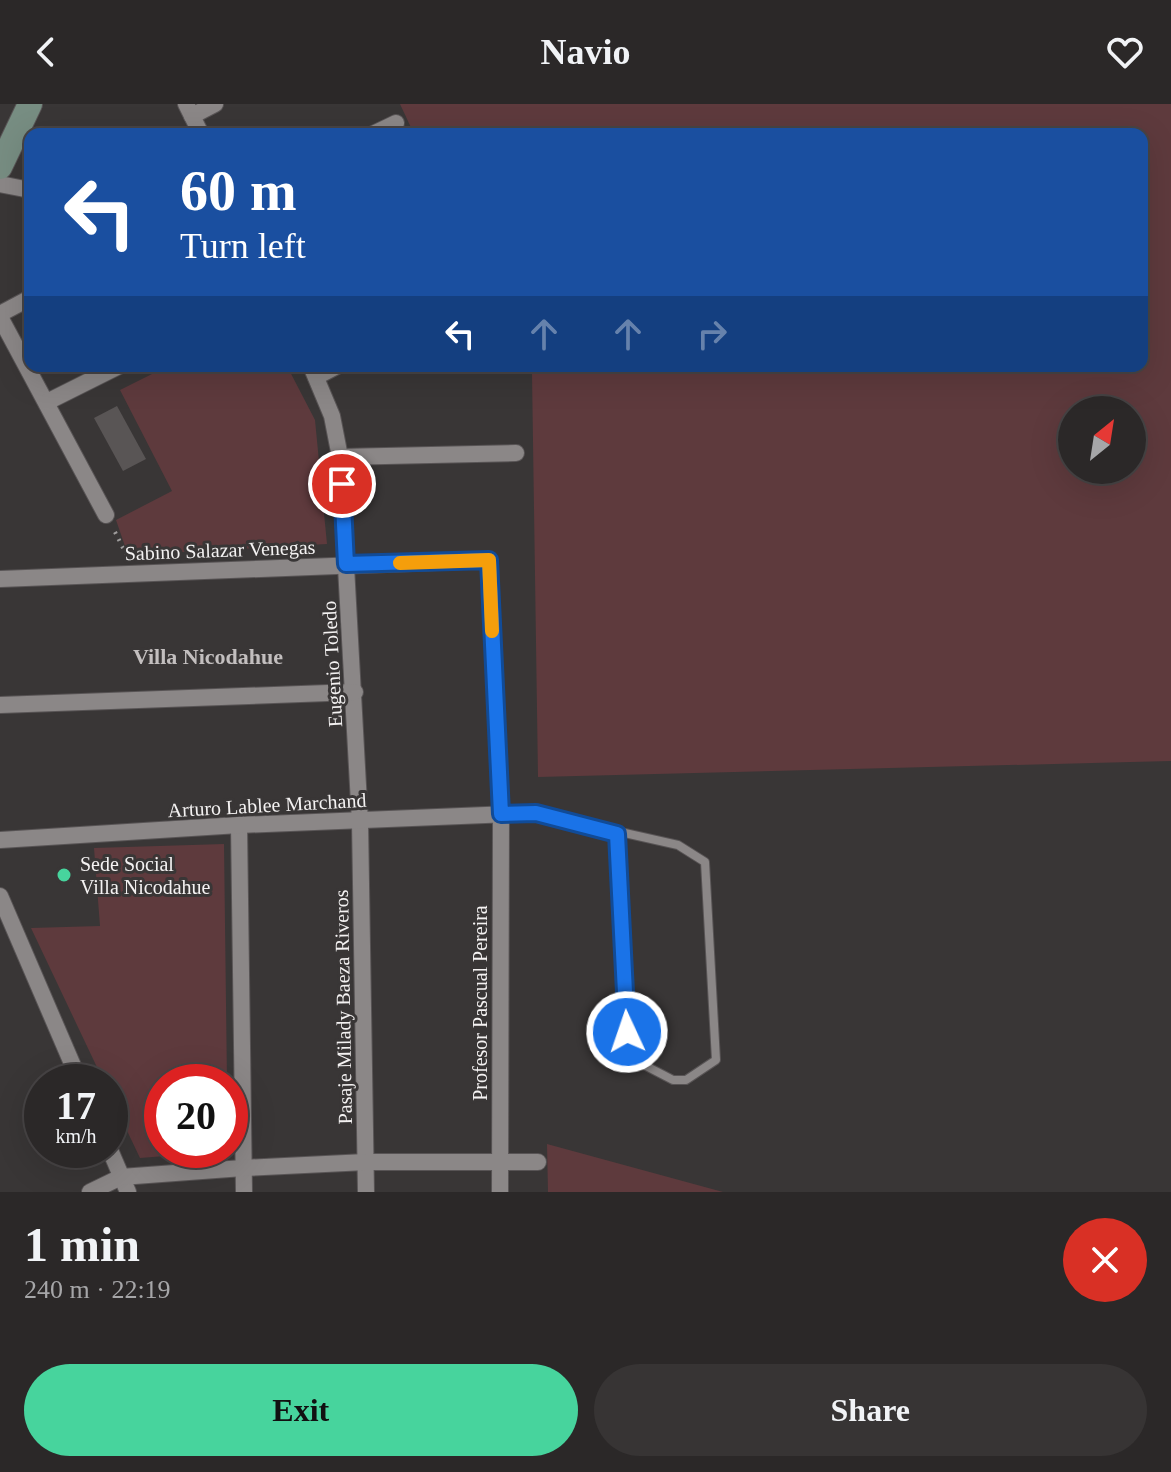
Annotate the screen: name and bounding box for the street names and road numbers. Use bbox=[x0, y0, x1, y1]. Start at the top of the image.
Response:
street label: Sabino Salazar Venegas bbox=[124, 536, 316, 565]
street label: Eugenio Toledo bbox=[318, 600, 347, 728]
street label: Arturo Lablee Marchand bbox=[167, 789, 367, 821]
street label: Pasaje Milady Baeza Riveros bbox=[330, 889, 357, 1125]
street label: Profesor Pascual Pereira bbox=[469, 905, 491, 1101]

